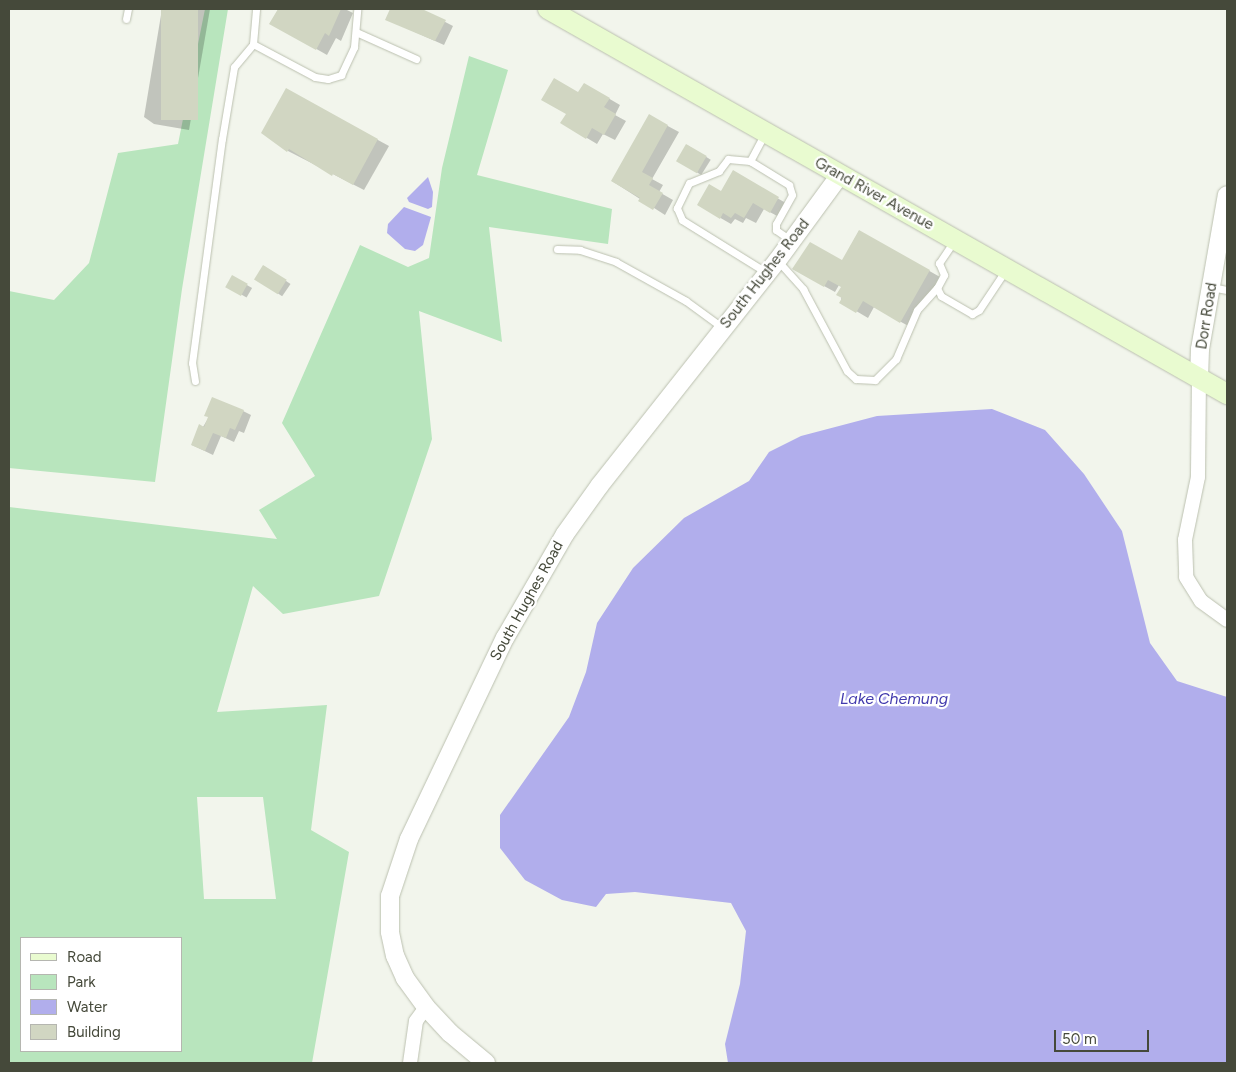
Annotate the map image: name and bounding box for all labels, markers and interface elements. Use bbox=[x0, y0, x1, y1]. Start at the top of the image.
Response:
street label: Grand River Avenue bbox=[811, 154, 937, 234]
street label: South Hughes Road bbox=[717, 216, 813, 332]
street label: Dorr Road bbox=[1193, 281, 1221, 351]
street label: South Hughes Road bbox=[487, 538, 567, 664]
water label: Lake Chemung bbox=[840, 689, 948, 709]
legend bbox=[20, 937, 182, 1052]
text: Road bbox=[67, 948, 102, 966]
text: Park bbox=[67, 973, 96, 991]
text: Water bbox=[67, 998, 107, 1016]
scale bar bbox=[1056, 1020, 1151, 1052]
text: Building bbox=[67, 1023, 121, 1041]
text: 50 m bbox=[1062, 1030, 1097, 1048]

